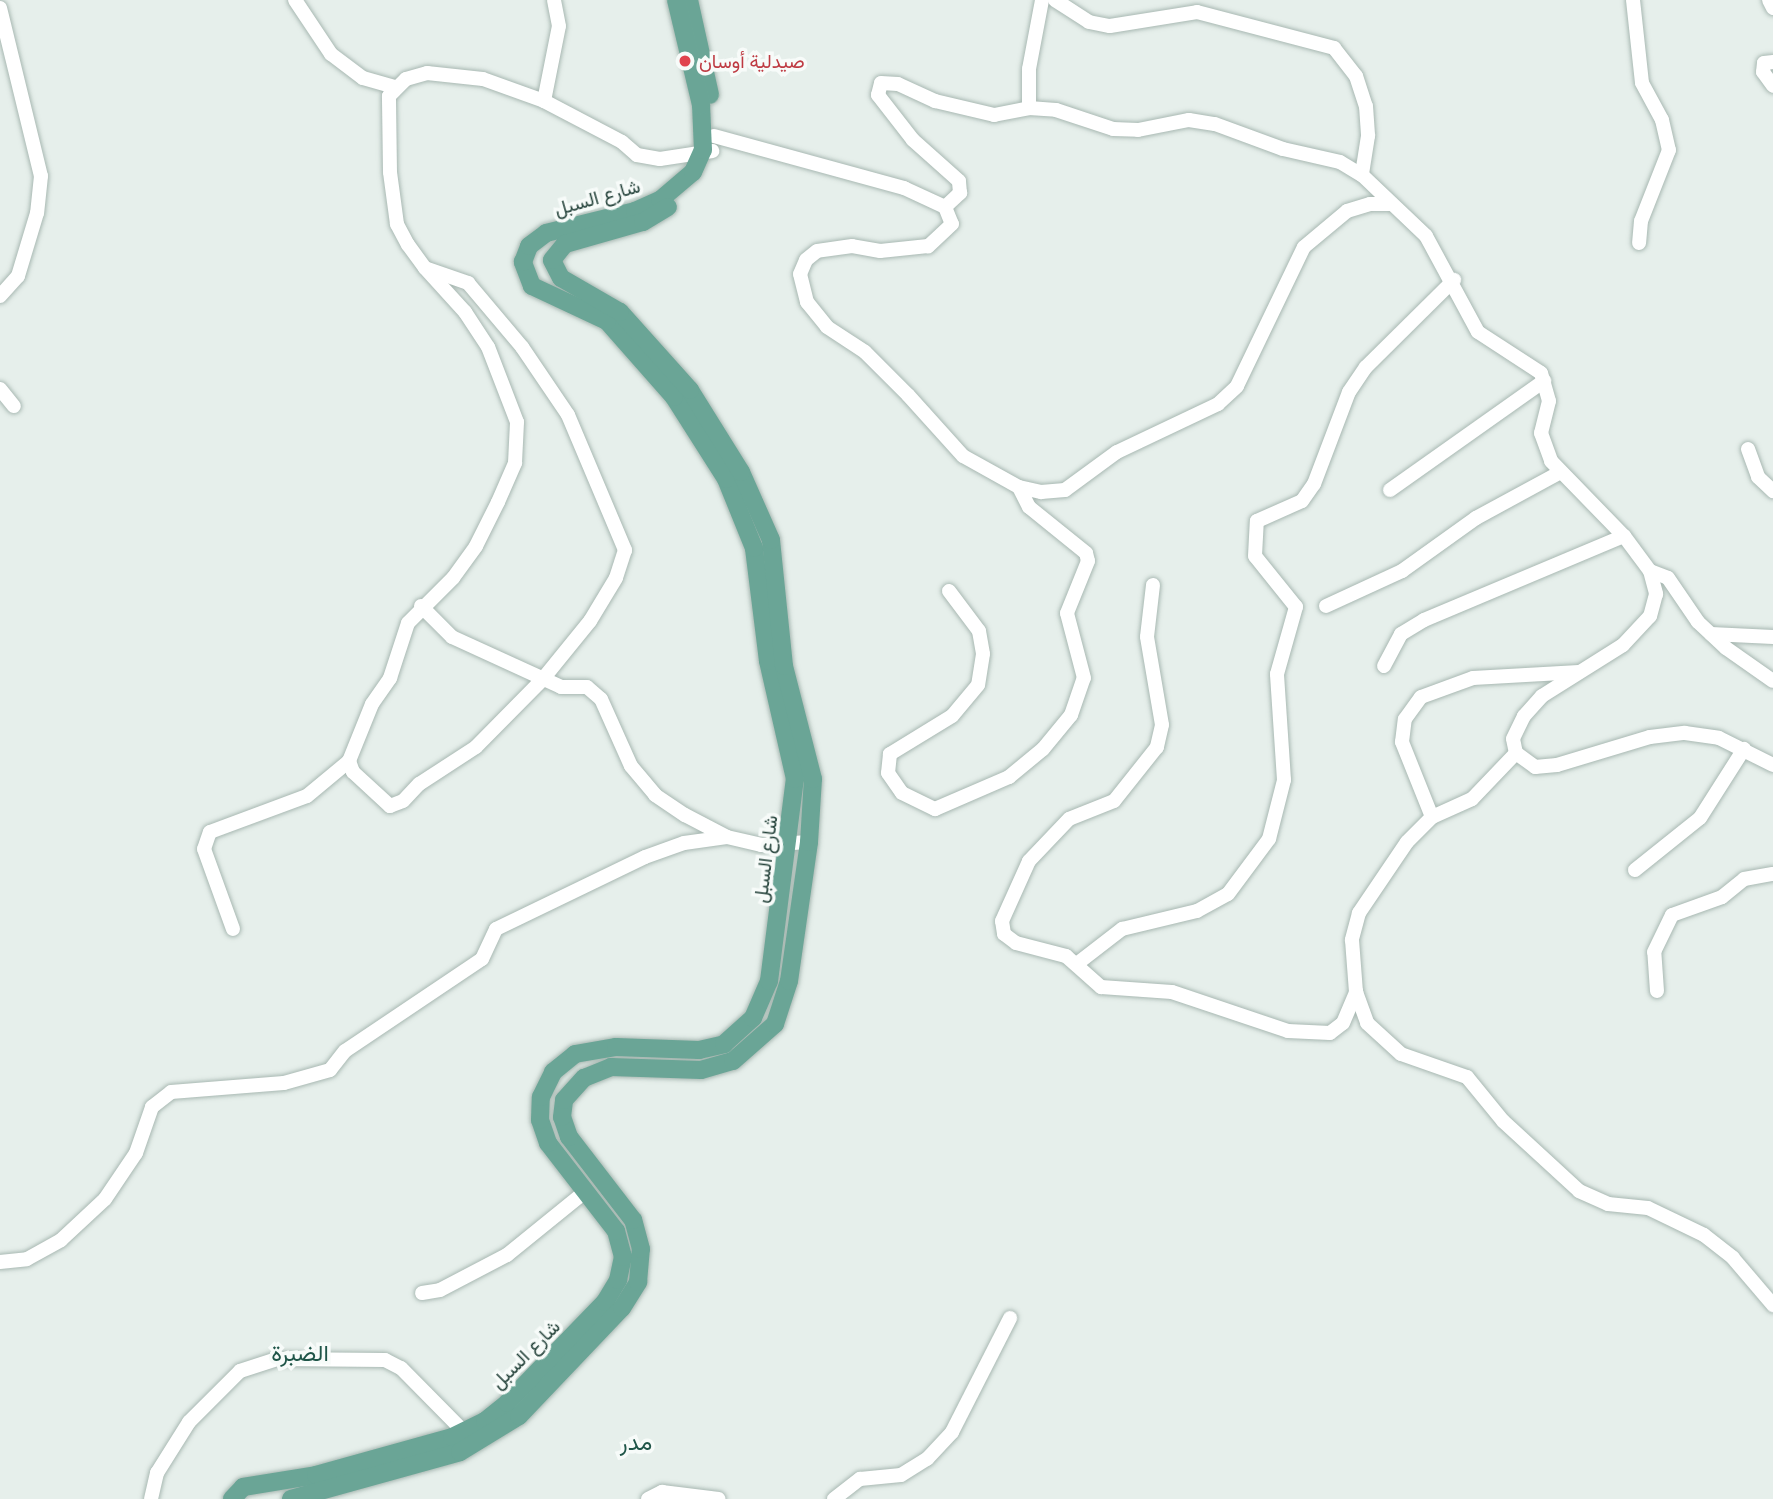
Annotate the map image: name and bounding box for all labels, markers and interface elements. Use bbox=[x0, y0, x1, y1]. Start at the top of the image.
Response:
place label: صيدلية أوسان bbox=[699, 50, 805, 72]
marker: صيدلية أوسان bbox=[677, 53, 693, 69]
street label: شارع السبل bbox=[551, 174, 643, 220]
street label: شارع السبل bbox=[748, 814, 782, 904]
street label: شارع السبل bbox=[486, 1315, 564, 1393]
district label: الضبرة bbox=[271, 1338, 329, 1366]
district label: مدر bbox=[620, 1427, 652, 1455]

